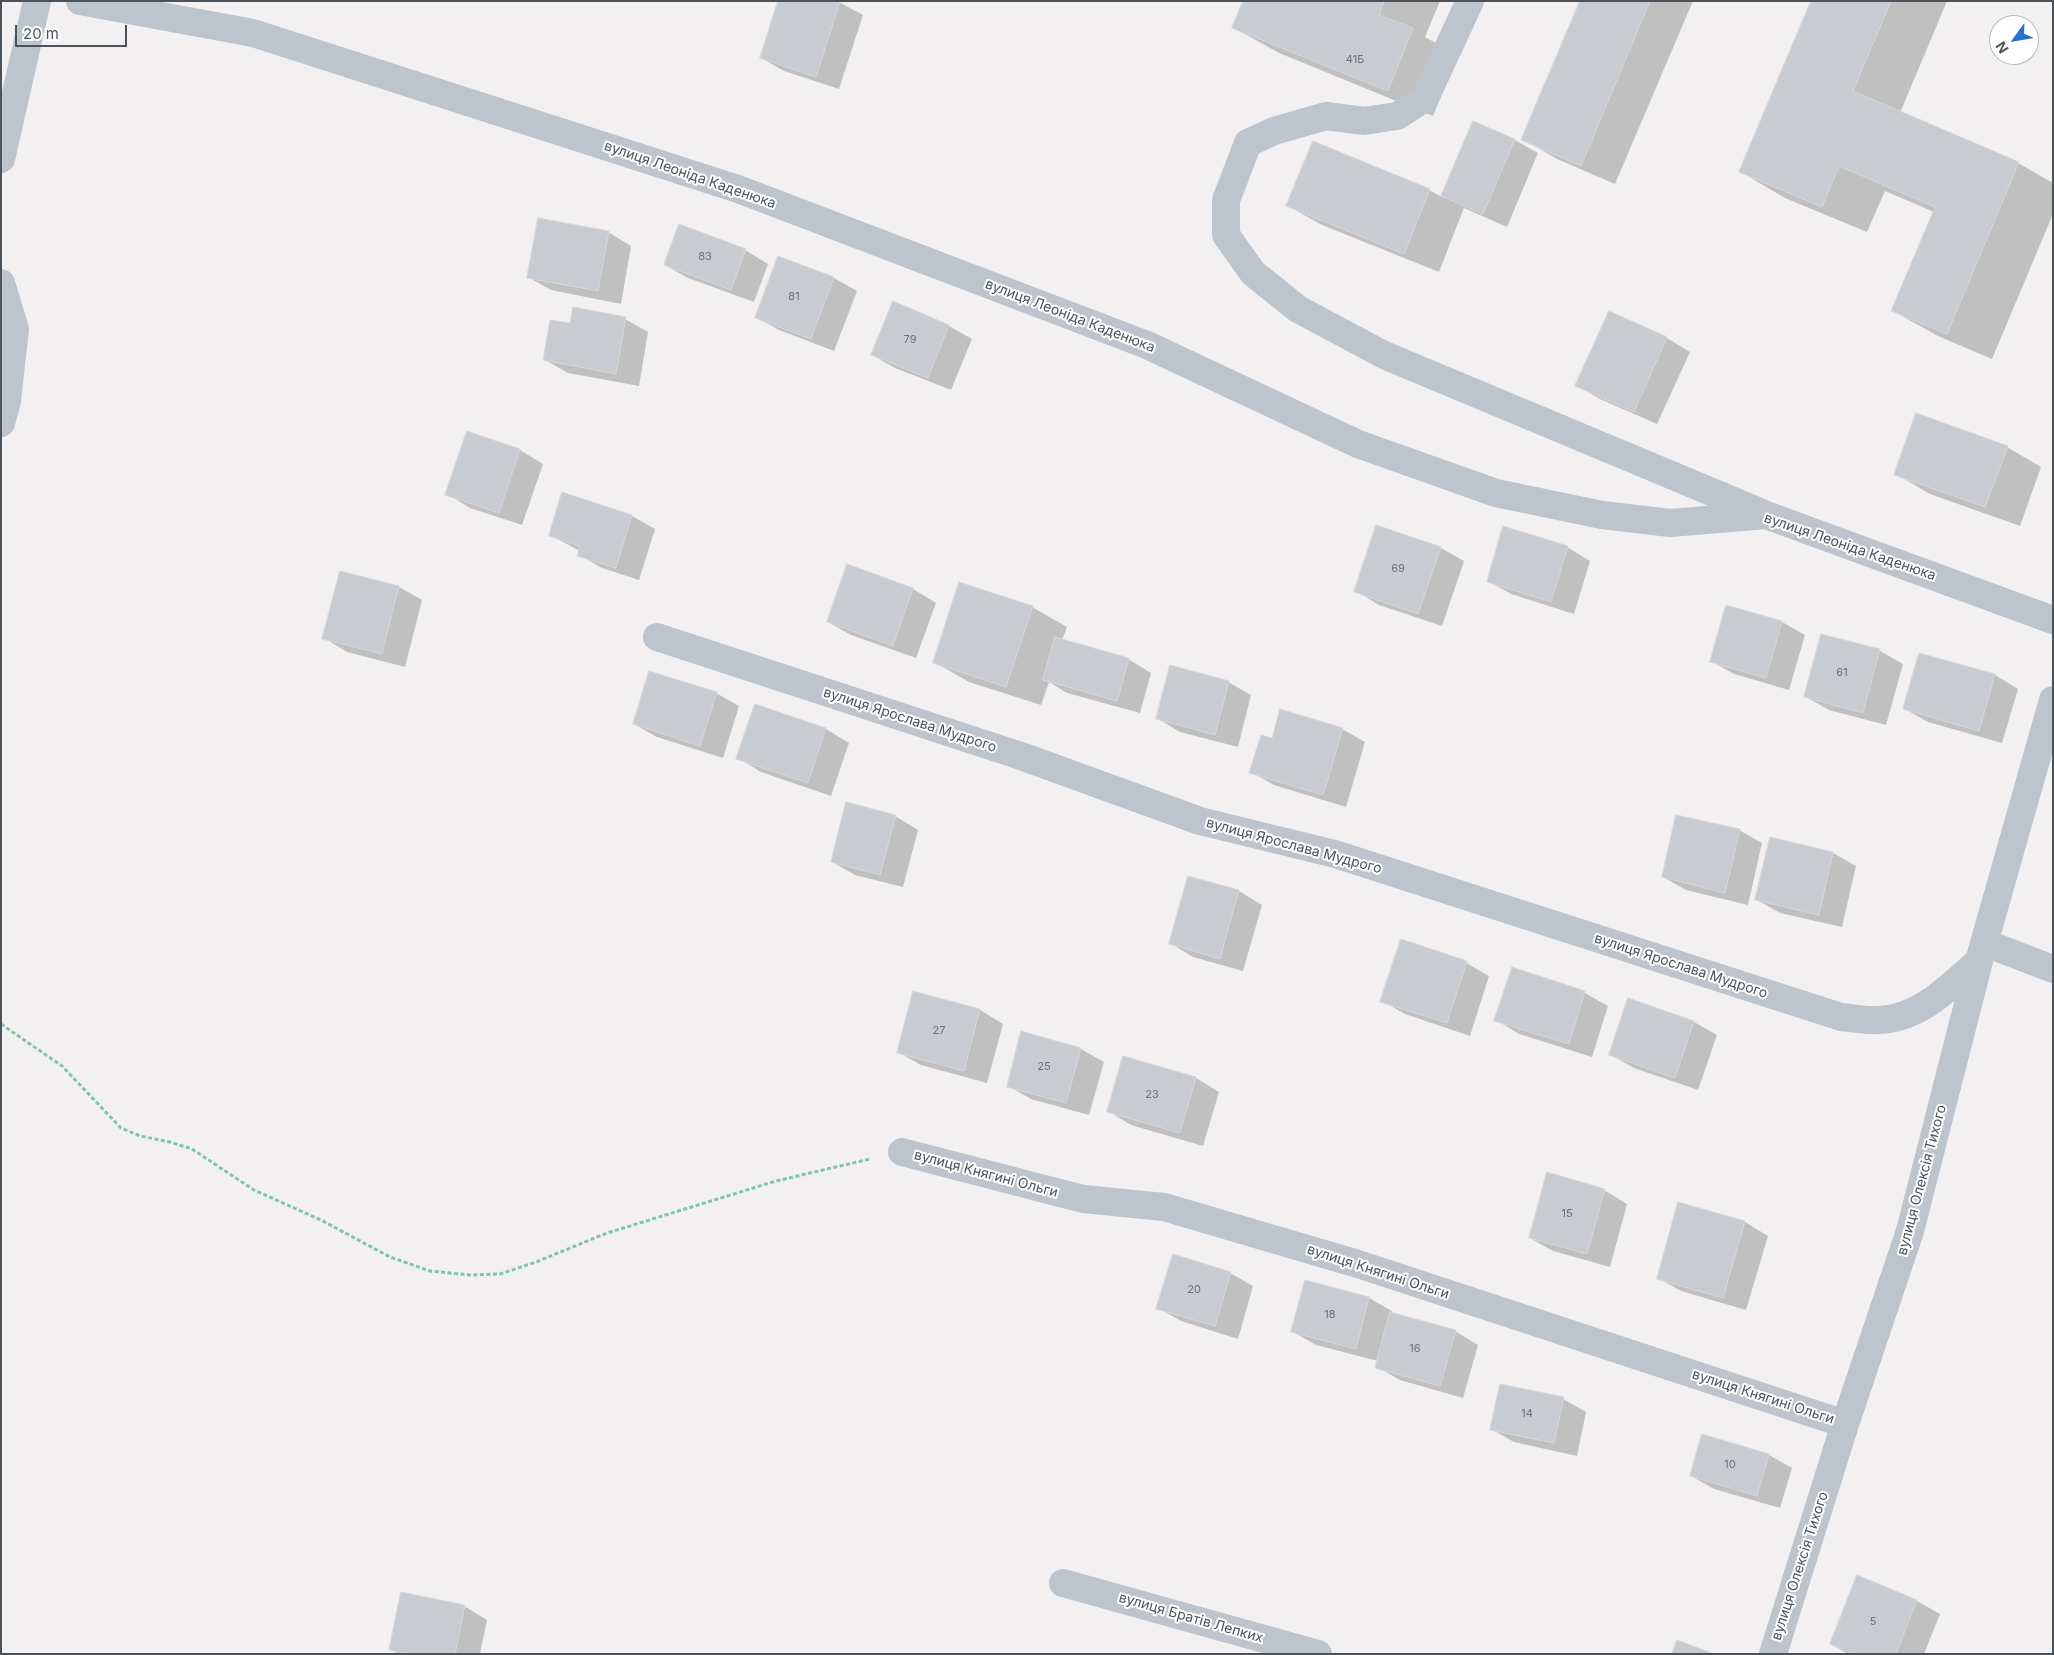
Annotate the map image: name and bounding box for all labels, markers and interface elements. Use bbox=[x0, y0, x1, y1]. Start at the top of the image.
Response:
scale bar bbox=[18, 15, 130, 47]
north arrow bbox=[1989, 15, 2039, 65]
text: 20 m bbox=[23, 24, 59, 43]
text: N bbox=[1992, 39, 2012, 57]
house number: 41Б bbox=[1346, 53, 1364, 67]
street label: вулиця Леоніда Каденюка bbox=[602, 138, 778, 212]
house number: 83 bbox=[698, 250, 712, 264]
street label: вулиця Леоніда Каденюка bbox=[983, 276, 1157, 356]
house number: 81 bbox=[788, 290, 800, 304]
house number: 79 bbox=[904, 333, 916, 347]
street label: вулиця Леоніда Каденюка bbox=[1762, 510, 1938, 584]
house number: 69 bbox=[1391, 562, 1405, 576]
house number: 61 bbox=[1836, 666, 1848, 680]
street label: вулиця Ярослава Мудрого bbox=[821, 684, 999, 756]
street label: вулиця Ярослава Мудрого bbox=[1204, 814, 1384, 878]
street label: вулиця Ярослава Мудрого bbox=[1592, 930, 1770, 1002]
house number: 27 bbox=[933, 1024, 945, 1038]
house number: 25 bbox=[1037, 1060, 1051, 1074]
house number: 23 bbox=[1145, 1088, 1159, 1102]
street label: вулиця Олексія Тихого bbox=[1894, 1103, 1950, 1257]
street label: вулиця Княгині Ольги bbox=[912, 1147, 1060, 1201]
house number: 15 bbox=[1561, 1207, 1573, 1221]
street label: вулиця Княгині Ольги bbox=[1305, 1241, 1451, 1303]
house number: 20 bbox=[1187, 1283, 1201, 1297]
house number: 18 bbox=[1324, 1308, 1336, 1322]
house number: 16 bbox=[1409, 1342, 1421, 1356]
street label: вулиця Княгині Ольги bbox=[1690, 1366, 1836, 1428]
house number: 14 bbox=[1521, 1407, 1533, 1421]
house number: 10 bbox=[1724, 1458, 1736, 1472]
street label: вулиця Олексія Тихого bbox=[1768, 1490, 1832, 1642]
street label: вулиця Братів Лепких bbox=[1117, 1589, 1265, 1647]
house number: 5 bbox=[1870, 1615, 1876, 1629]

